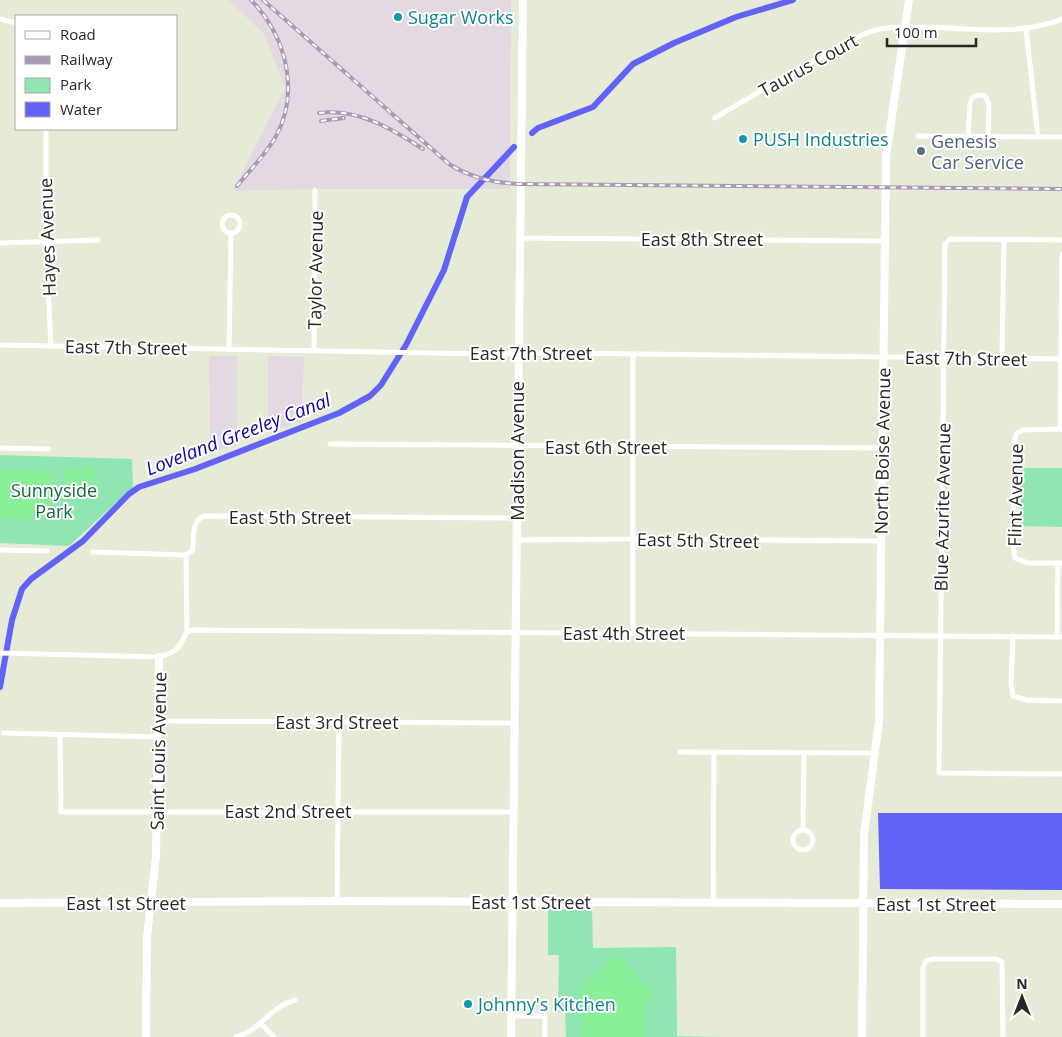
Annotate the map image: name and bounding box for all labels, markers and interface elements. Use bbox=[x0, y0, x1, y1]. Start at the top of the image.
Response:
place label: Sugar Works bbox=[408, 5, 514, 29]
marker: Sugar Works bbox=[392, 11, 404, 23]
legend bbox=[15, 15, 178, 130]
scale bar bbox=[887, 15, 976, 47]
text: 100 m bbox=[894, 22, 938, 42]
text: Road bbox=[60, 24, 96, 44]
street label: Taurus Court bbox=[754, 28, 862, 102]
text: Railway bbox=[60, 49, 113, 69]
text: Park bbox=[60, 74, 91, 94]
text: Water bbox=[60, 99, 102, 119]
place label: PUSH Industries bbox=[753, 127, 888, 151]
place label: Genesis Car Service bbox=[931, 129, 1024, 174]
marker: PUSH Industries bbox=[737, 133, 749, 145]
marker: Genesis Car Service bbox=[915, 145, 927, 157]
street label: Hayes Avenue bbox=[33, 177, 61, 297]
street label: Taylor Avenue bbox=[302, 210, 328, 330]
street label: East 8th Street bbox=[641, 227, 763, 251]
street label: East 7th Street bbox=[65, 334, 187, 360]
street label: East 7th Street bbox=[470, 341, 592, 365]
street label: East 7th Street bbox=[905, 345, 1027, 371]
street label: North Boise Avenue bbox=[869, 367, 895, 535]
street label: Madison Avenue bbox=[505, 381, 529, 521]
water label: Loveland Greeley Canal bbox=[142, 386, 335, 481]
street label: Blue Azurite Avenue bbox=[929, 422, 955, 592]
street label: East 6th Street bbox=[545, 435, 667, 459]
street label: Flint Avenue bbox=[1002, 443, 1028, 547]
park label: Sunnyside Park bbox=[11, 478, 97, 523]
street label: East 5th Street bbox=[229, 505, 351, 529]
street label: East 5th Street bbox=[637, 527, 759, 553]
street label: East 4th Street bbox=[563, 621, 685, 645]
street label: Saint Louis Avenue bbox=[145, 672, 171, 830]
street label: East 3rd Street bbox=[275, 710, 399, 734]
street label: East 2nd Street bbox=[225, 799, 351, 823]
street label: East 1st Street bbox=[471, 890, 591, 914]
street label: East 1st Street bbox=[66, 891, 186, 915]
street label: East 1st Street bbox=[876, 892, 996, 916]
north arrow bbox=[997, 972, 1047, 1022]
text: N bbox=[1016, 974, 1028, 993]
place label: Johnny's Kitchen bbox=[476, 992, 616, 1016]
marker: Johnny's Kitchen bbox=[462, 998, 474, 1010]

